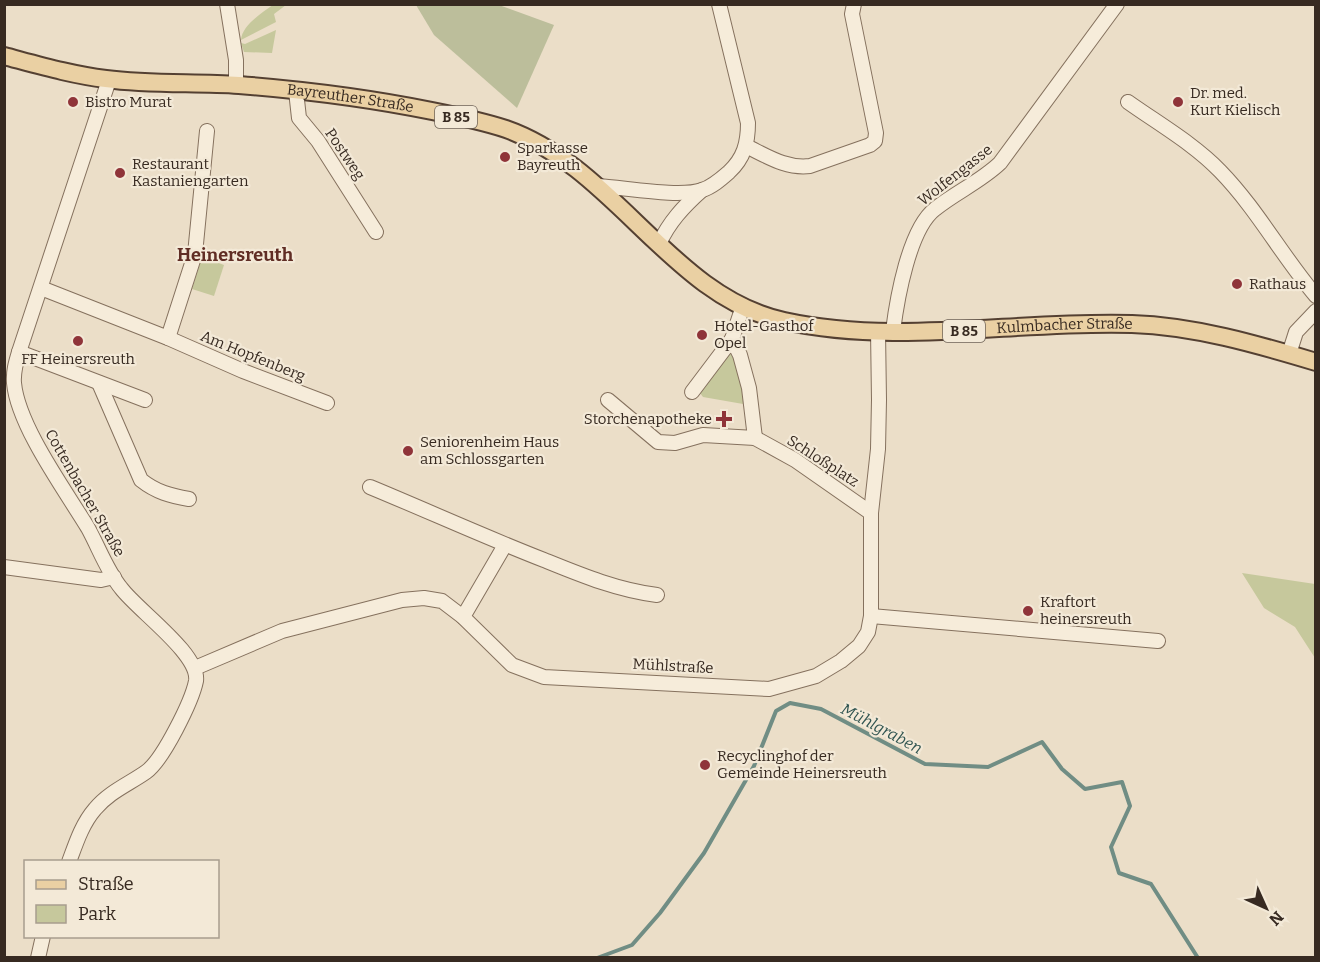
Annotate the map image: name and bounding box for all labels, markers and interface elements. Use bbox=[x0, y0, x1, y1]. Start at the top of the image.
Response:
street label: Bayreuther Straße bbox=[286, 80, 415, 116]
place label: Dr. med. Kurt Kielisch bbox=[1190, 84, 1281, 119]
place label: Bistro Murat bbox=[85, 93, 172, 111]
marker: Bistro Murat bbox=[66, 95, 80, 109]
marker: Dr. med. Kurt Kielisch bbox=[1171, 95, 1185, 109]
road number: B 85 bbox=[435, 106, 477, 128]
street label: Postweg bbox=[321, 125, 369, 183]
place label: Sparkasse Bayreuth bbox=[517, 139, 588, 174]
street label: Wolfengasse bbox=[914, 141, 996, 209]
marker: Sparkasse Bayreuth bbox=[498, 150, 512, 164]
place label: Restaurant Kastaniengarten bbox=[132, 155, 249, 190]
marker: Restaurant Kastaniengarten bbox=[113, 166, 127, 180]
district label: Heinersreuth bbox=[177, 244, 294, 266]
place label: Rathaus bbox=[1249, 275, 1306, 293]
marker: Rathaus bbox=[1230, 277, 1244, 291]
street label: Kulmbacher Straße bbox=[996, 315, 1133, 337]
place label: Hotel-Gasthof Opel bbox=[714, 317, 815, 352]
road number: B 85 bbox=[943, 320, 985, 342]
street label: Am Hopfenberg bbox=[198, 327, 308, 385]
marker: Hotel-Gasthof Opel bbox=[695, 328, 709, 342]
marker: FF Heinersreuth bbox=[71, 334, 85, 348]
place label: FF Heinersreuth bbox=[21, 350, 135, 368]
place label: Storchenapotheke bbox=[584, 410, 712, 428]
marker: Storchenapotheke bbox=[717, 412, 731, 426]
street label: Cottenbacher Straße bbox=[41, 426, 129, 560]
street label: Schloßplatz bbox=[784, 431, 862, 491]
place label: Seniorenheim Haus am Schlossgarten bbox=[420, 433, 559, 468]
marker: Seniorenheim Haus am Schlossgarten bbox=[401, 444, 415, 458]
place label: Kraftort heinersreuth bbox=[1040, 593, 1132, 628]
marker: Kraftort heinersreuth bbox=[1021, 604, 1035, 618]
street label: Mühlstraße bbox=[632, 655, 714, 677]
water label: Mühlgraben bbox=[838, 699, 926, 758]
place label: Recyclinghof der Gemeinde Heinersreuth bbox=[717, 747, 888, 782]
marker: Recyclinghof der Gemeinde Heinersreuth bbox=[698, 758, 712, 772]
legend bbox=[24, 860, 219, 938]
text: Straße bbox=[78, 873, 134, 895]
north arrow bbox=[1236, 878, 1296, 938]
text: Park bbox=[78, 903, 117, 925]
text: N bbox=[1265, 907, 1287, 929]

